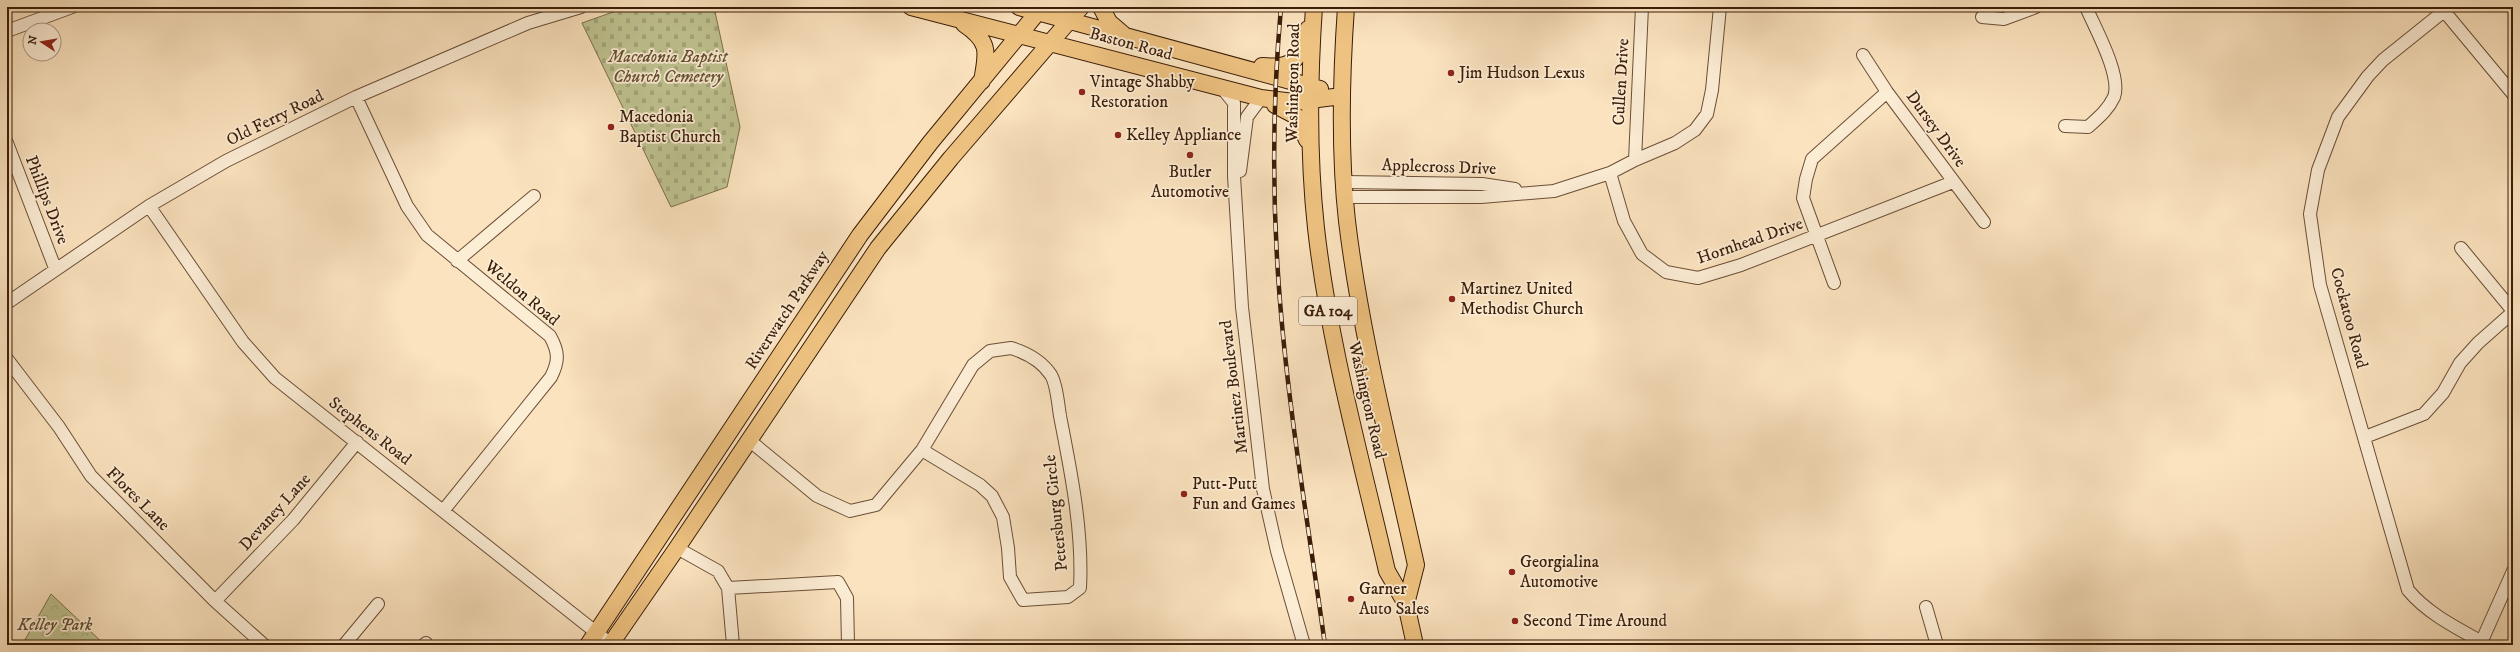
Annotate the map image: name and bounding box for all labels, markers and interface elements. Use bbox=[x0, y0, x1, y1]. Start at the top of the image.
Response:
north arrow bbox=[22, 22, 62, 62]
street label: Baston Road bbox=[1087, 22, 1175, 66]
street label: Washington Road bbox=[1281, 23, 1305, 144]
text: N bbox=[25, 34, 41, 46]
street label: Cullen Drive bbox=[1608, 38, 1634, 126]
park label: Macedonia Baptist Church Cemetery bbox=[608, 46, 729, 88]
place label: Jim Hudson Lexus bbox=[1457, 62, 1585, 84]
marker: Jim Hudson Lexus bbox=[1446, 68, 1456, 78]
place label: Vintage Shabby Restoration bbox=[1089, 71, 1195, 113]
street label: Old Ferry Road bbox=[223, 85, 328, 151]
street label: Dursey Drive bbox=[1901, 86, 1971, 172]
marker: Vintage Shabby Restoration bbox=[1077, 87, 1087, 97]
place label: Macedonia Baptist Church bbox=[619, 106, 721, 148]
marker: Macedonia Baptist Church bbox=[606, 122, 616, 132]
place label: Kelley Appliance bbox=[1126, 124, 1241, 146]
marker: Kelley Appliance bbox=[1113, 130, 1123, 140]
marker: Butler Automotive bbox=[1185, 150, 1195, 160]
street label: Phillips Drive bbox=[20, 152, 74, 248]
street label: Applecross Drive bbox=[1381, 154, 1497, 180]
place label: Butler Automotive bbox=[1151, 161, 1229, 203]
street label: Hornhead Drive bbox=[1694, 213, 1806, 269]
street label: Riverwatch Parkway bbox=[740, 245, 834, 374]
street label: Weldon Road bbox=[479, 255, 564, 331]
street label: Cockatoo Road bbox=[2325, 265, 2373, 371]
place label: Martinez United Methodist Church bbox=[1460, 278, 1583, 320]
marker: Martinez United Methodist Church bbox=[1447, 294, 1457, 304]
road number: GA 104 bbox=[1299, 297, 1357, 325]
street label: Martinez Boulevard bbox=[1215, 318, 1253, 455]
street label: Washington Road bbox=[1343, 338, 1391, 461]
street label: Stephens Road bbox=[324, 392, 416, 471]
street label: Petersburg Circle bbox=[1039, 454, 1073, 572]
street label: Flores Lane bbox=[101, 462, 175, 536]
street label: Devaney Lane bbox=[234, 468, 316, 556]
place label: Putt-Putt Fun and Games bbox=[1192, 473, 1296, 515]
marker: Putt-Putt Fun and Games bbox=[1179, 489, 1189, 499]
place label: Georgialina Automotive bbox=[1520, 551, 1600, 593]
marker: Georgialina Automotive bbox=[1507, 567, 1517, 577]
place label: Garner Auto Sales bbox=[1359, 578, 1430, 620]
marker: Garner Auto Sales bbox=[1346, 594, 1356, 604]
place label: Second Time Around bbox=[1523, 610, 1668, 632]
park label: Kelley Park bbox=[17, 614, 93, 636]
marker: Second Time Around bbox=[1510, 616, 1520, 626]

